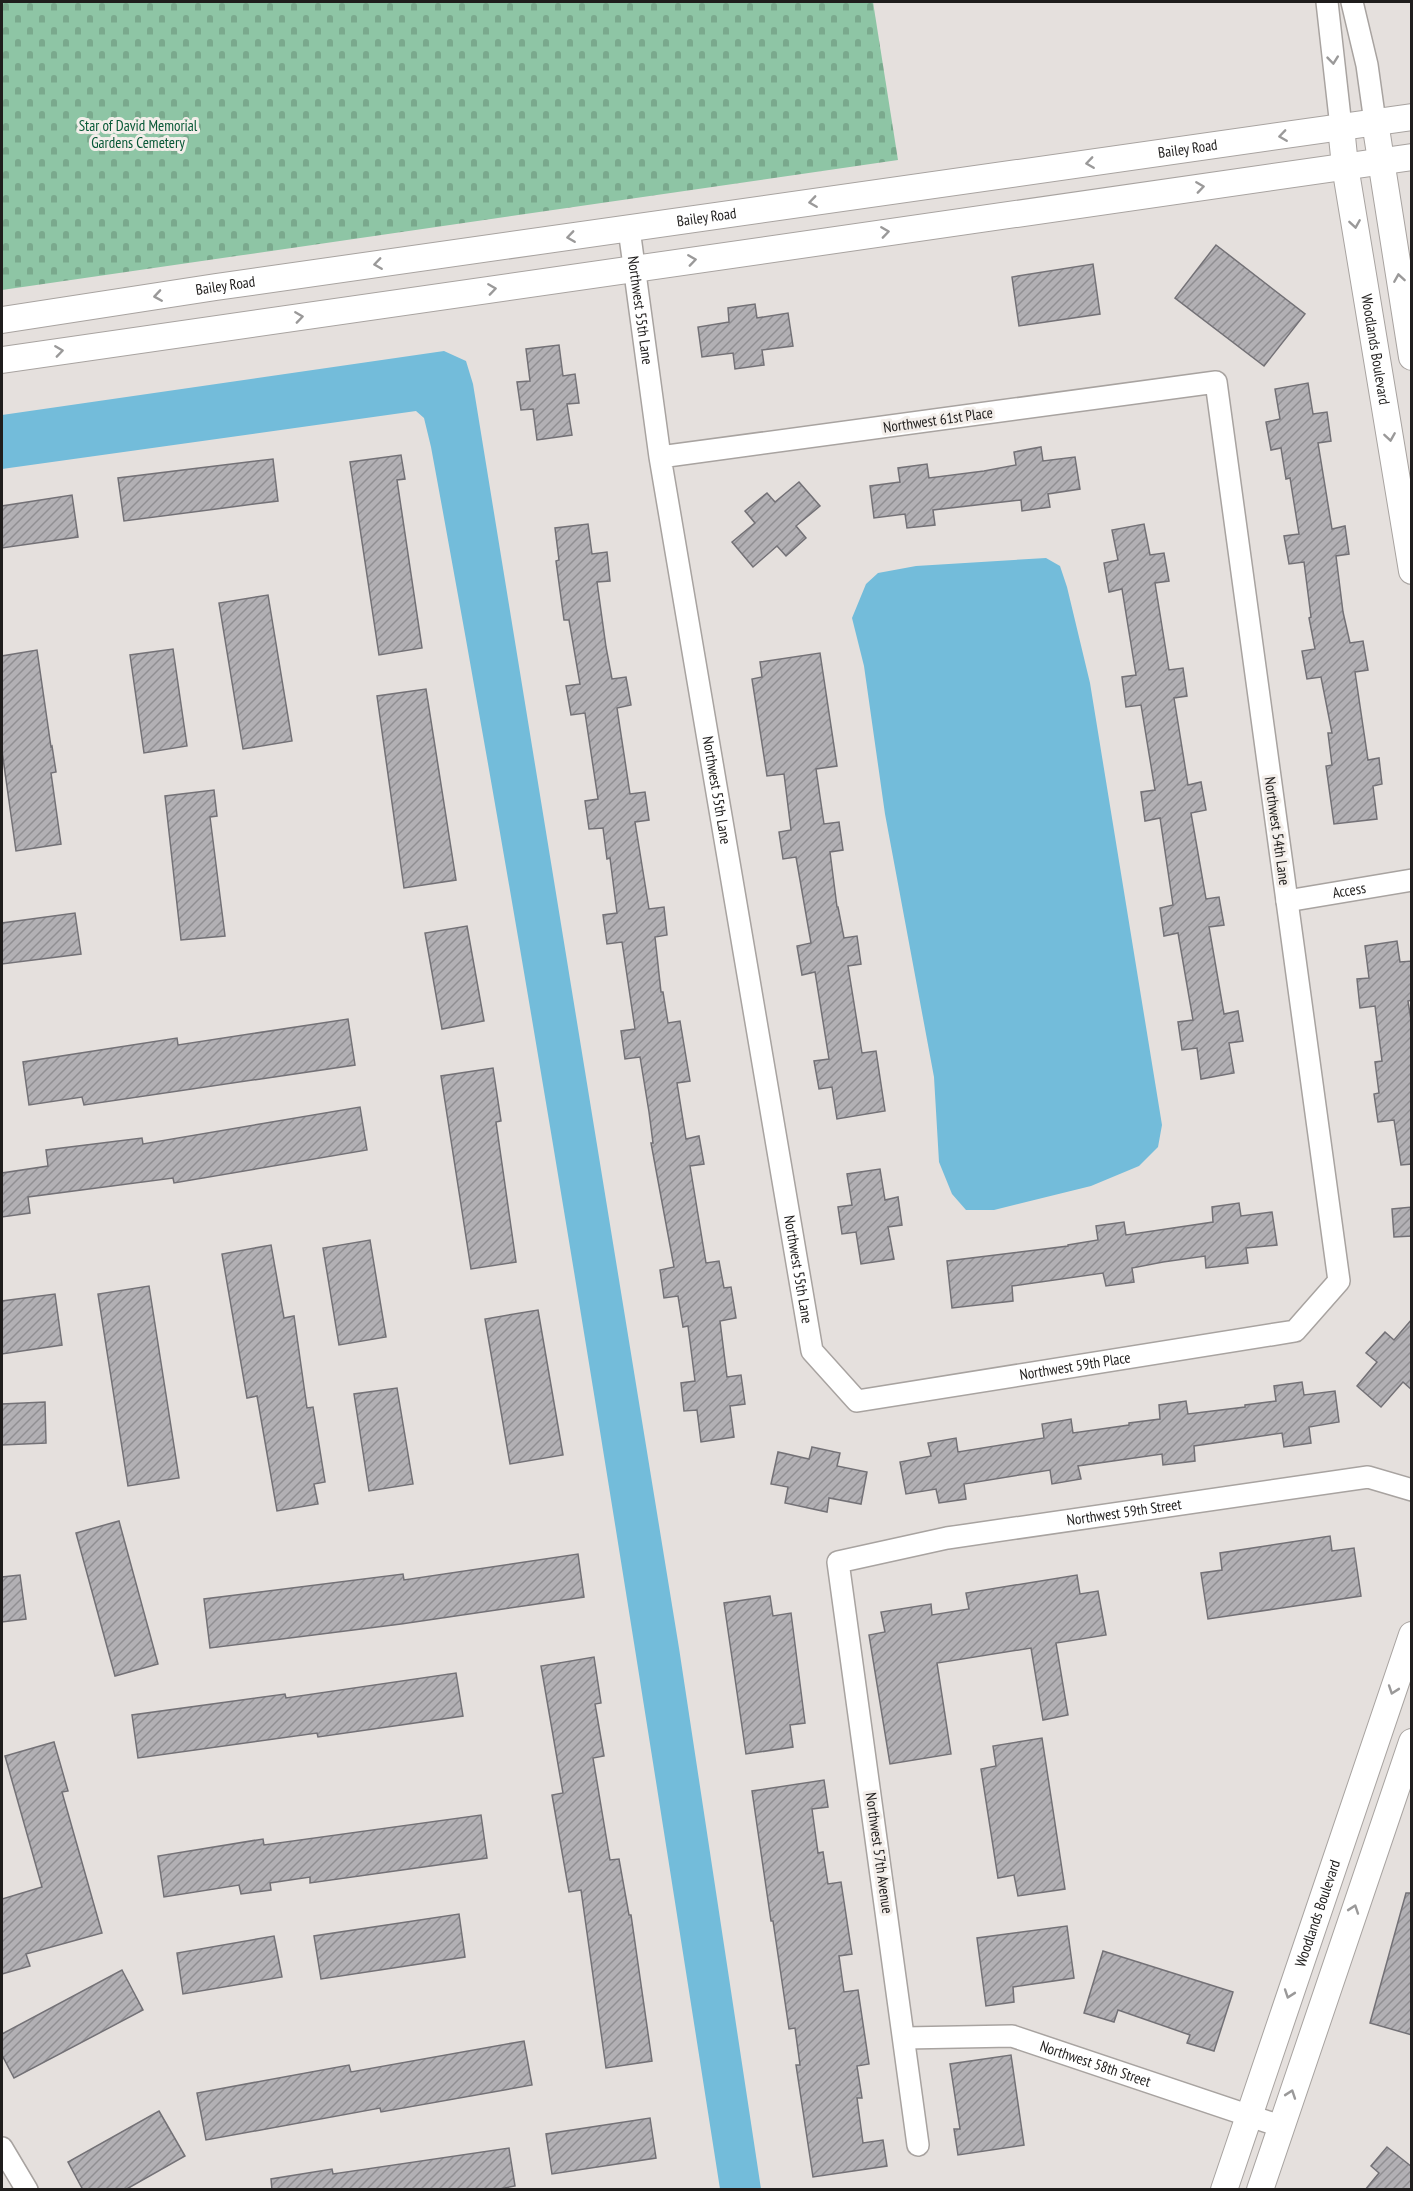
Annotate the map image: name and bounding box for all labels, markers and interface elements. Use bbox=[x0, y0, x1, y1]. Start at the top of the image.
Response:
one-way arrow bbox=[1326, 55, 1339, 64]
park label: Star of David Memorial Gardens Cemetery bbox=[79, 116, 198, 152]
one-way arrow bbox=[1278, 129, 1288, 141]
street label: Bailey Road bbox=[1157, 135, 1219, 162]
one-way arrow bbox=[1085, 157, 1095, 169]
one-way arrow bbox=[1195, 182, 1204, 194]
one-way arrow bbox=[808, 196, 817, 208]
street label: Bailey Road bbox=[676, 203, 737, 230]
one-way arrow bbox=[1348, 219, 1360, 229]
one-way arrow bbox=[881, 227, 890, 239]
one-way arrow bbox=[566, 230, 575, 242]
one-way arrow bbox=[688, 254, 697, 266]
street label: Northwest 55th Lane bbox=[624, 255, 657, 366]
one-way arrow bbox=[373, 258, 382, 270]
street label: Bailey Road bbox=[194, 272, 256, 299]
one-way arrow bbox=[1393, 274, 1405, 283]
one-way arrow bbox=[487, 283, 496, 295]
one-way arrow bbox=[153, 289, 163, 302]
street label: Woodlands Boulevard bbox=[1357, 292, 1394, 406]
one-way arrow bbox=[294, 311, 303, 323]
one-way arrow bbox=[55, 346, 64, 358]
street label: Northwest 61st Place bbox=[882, 402, 994, 437]
one-way arrow bbox=[1383, 433, 1395, 442]
street label: Northwest 55th Lane bbox=[699, 735, 736, 846]
street label: Northwest 54th Lane bbox=[1260, 776, 1295, 886]
street label: Access bbox=[1331, 878, 1367, 902]
street label: Northwest 55th Lane bbox=[780, 1214, 817, 1325]
street label: Northwest 59th Place bbox=[1018, 1347, 1132, 1384]
street label: Northwest 59th Street bbox=[1065, 1494, 1183, 1530]
one-way arrow bbox=[1387, 1684, 1400, 1695]
street label: Northwest 57th Avenue bbox=[862, 1791, 897, 1915]
street label: Woodlands Boulevard bbox=[1290, 1857, 1344, 1969]
one-way arrow bbox=[1347, 1905, 1360, 1915]
one-way arrow bbox=[1283, 1988, 1296, 1999]
street label: Northwest 58th Street bbox=[1038, 2036, 1153, 2091]
one-way arrow bbox=[1284, 2089, 1297, 2100]

